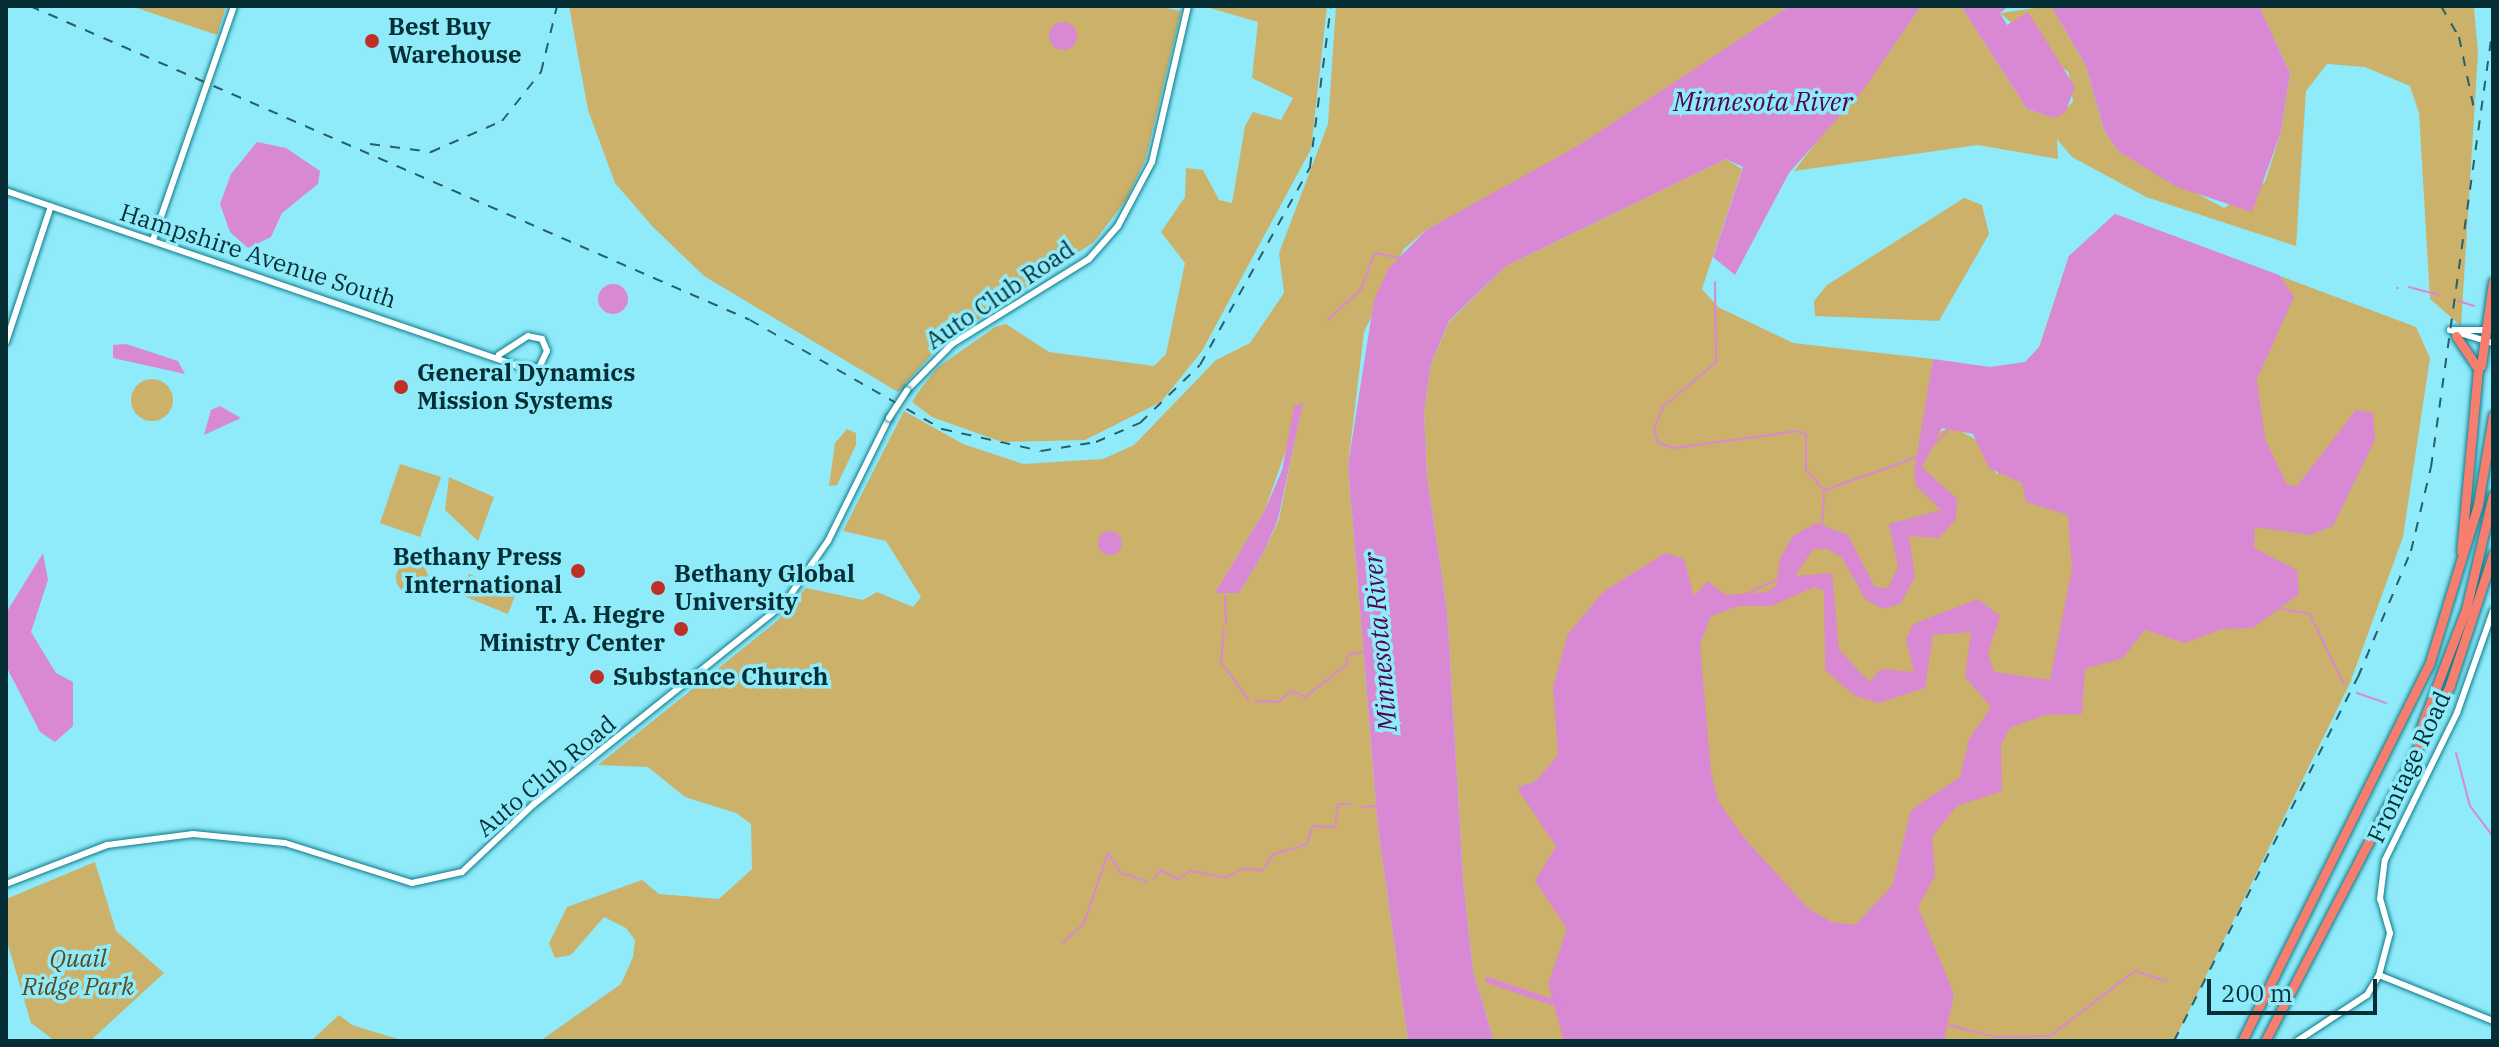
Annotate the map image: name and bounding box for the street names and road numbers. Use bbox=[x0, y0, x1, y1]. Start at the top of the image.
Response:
street label: Hampshire Avenue South bbox=[116, 198, 400, 314]
street label: Auto Club Road bbox=[920, 235, 1080, 355]
street label: Frontage Road bbox=[2361, 687, 2457, 847]
street label: Auto Club Road bbox=[470, 709, 622, 843]

